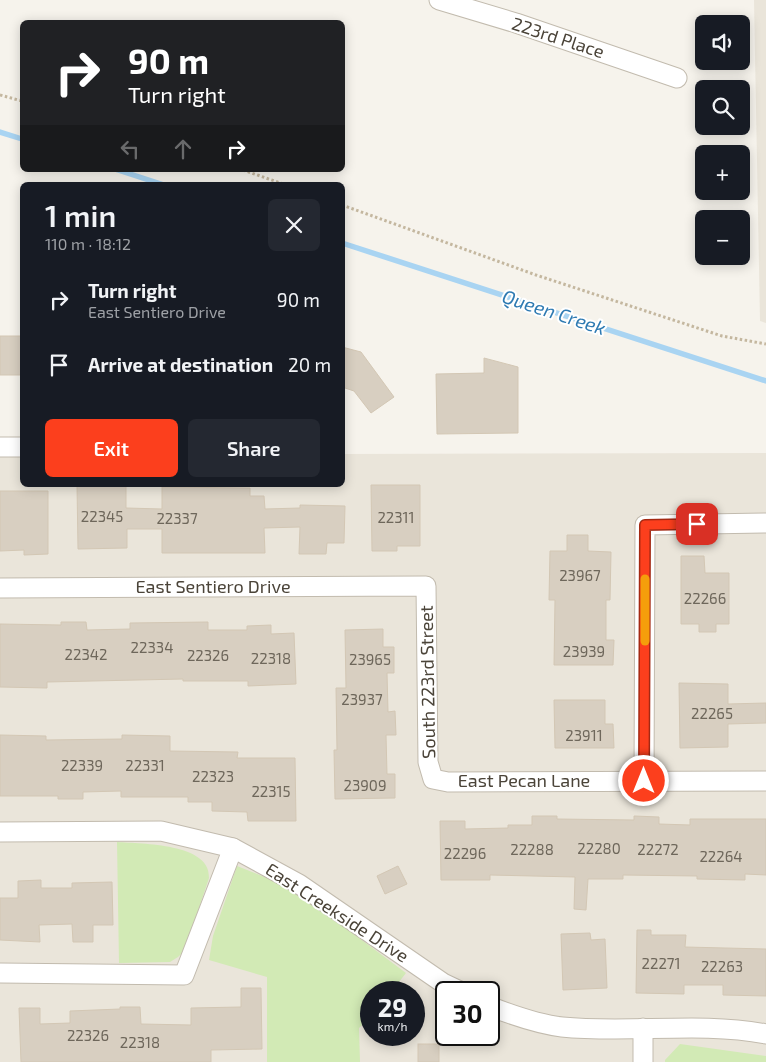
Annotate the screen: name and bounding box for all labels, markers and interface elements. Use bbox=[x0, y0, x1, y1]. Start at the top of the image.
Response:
street label: 223rd Place bbox=[509, 12, 607, 62]
map controls bbox=[695, 15, 750, 265]
button: sound bbox=[695, 15, 750, 70]
text: 90 m bbox=[128, 39, 209, 81]
icon: right bbox=[45, 40, 110, 105]
button: search bbox=[695, 80, 750, 135]
text: Turn right bbox=[128, 81, 226, 107]
icon: left bbox=[116, 135, 144, 163]
icon: ahead bbox=[169, 135, 197, 163]
icon: right bbox=[222, 135, 250, 163]
button: + bbox=[695, 145, 750, 200]
text: 1 min bbox=[45, 197, 116, 233]
button: close bbox=[268, 199, 320, 251]
button: − bbox=[695, 210, 750, 265]
text: 110 m · 18:12 bbox=[45, 234, 131, 253]
text: Turn right bbox=[88, 279, 176, 302]
water label: Queen Creek bbox=[499, 284, 609, 339]
icon: right bbox=[45, 286, 73, 314]
text: 90 m bbox=[277, 288, 320, 311]
text: East Sentiero Drive bbox=[88, 302, 226, 321]
icon: arrive bbox=[45, 351, 73, 379]
text: Arrive at destination bbox=[88, 353, 273, 376]
text: 20 m bbox=[288, 353, 331, 376]
button: Exit bbox=[45, 419, 178, 477]
button: Share bbox=[188, 419, 320, 477]
pin bbox=[676, 503, 718, 545]
house number: 22345 bbox=[81, 507, 123, 525]
house number: 22311 bbox=[377, 508, 415, 526]
house number: 22337 bbox=[156, 509, 198, 527]
icon: arrive bbox=[683, 510, 711, 538]
house number: 23967 bbox=[559, 566, 601, 584]
street label: East Sentiero Drive bbox=[135, 575, 291, 597]
house number: 22266 bbox=[684, 589, 726, 607]
street label: South 223rd Street bbox=[415, 605, 439, 759]
house number: 22334 bbox=[131, 638, 173, 656]
house number: 23939 bbox=[563, 642, 605, 660]
house number: 22342 bbox=[65, 645, 107, 663]
house number: 22326 bbox=[187, 646, 229, 664]
house number: 22318 bbox=[251, 649, 291, 667]
house number: 23965 bbox=[349, 650, 391, 668]
house number: 23937 bbox=[341, 690, 383, 708]
house number: 22265 bbox=[691, 704, 733, 722]
house number: 23911 bbox=[565, 726, 603, 744]
position arrow bbox=[617, 754, 669, 806]
house number: 22339 bbox=[61, 756, 103, 774]
house number: 22331 bbox=[125, 756, 165, 774]
house number: 22323 bbox=[192, 767, 234, 785]
street label: East Pecan Lane bbox=[458, 769, 590, 791]
house number: 23909 bbox=[344, 776, 386, 794]
house number: 22315 bbox=[251, 782, 291, 800]
house number: 22280 bbox=[577, 839, 621, 857]
house number: 22288 bbox=[510, 840, 554, 858]
house number: 22272 bbox=[637, 840, 679, 858]
house number: 22296 bbox=[444, 844, 486, 862]
house number: 22264 bbox=[699, 847, 743, 865]
street label: East Creekside Drive bbox=[262, 858, 413, 967]
house number: 22271 bbox=[642, 954, 680, 972]
house number: 22263 bbox=[701, 957, 743, 975]
speed limit sign: 30 bbox=[435, 981, 500, 1046]
text: 29 bbox=[378, 992, 407, 1022]
text: km/h bbox=[378, 1019, 407, 1033]
house number: 22326 bbox=[67, 1026, 109, 1044]
house number: 22318 bbox=[120, 1033, 160, 1051]

